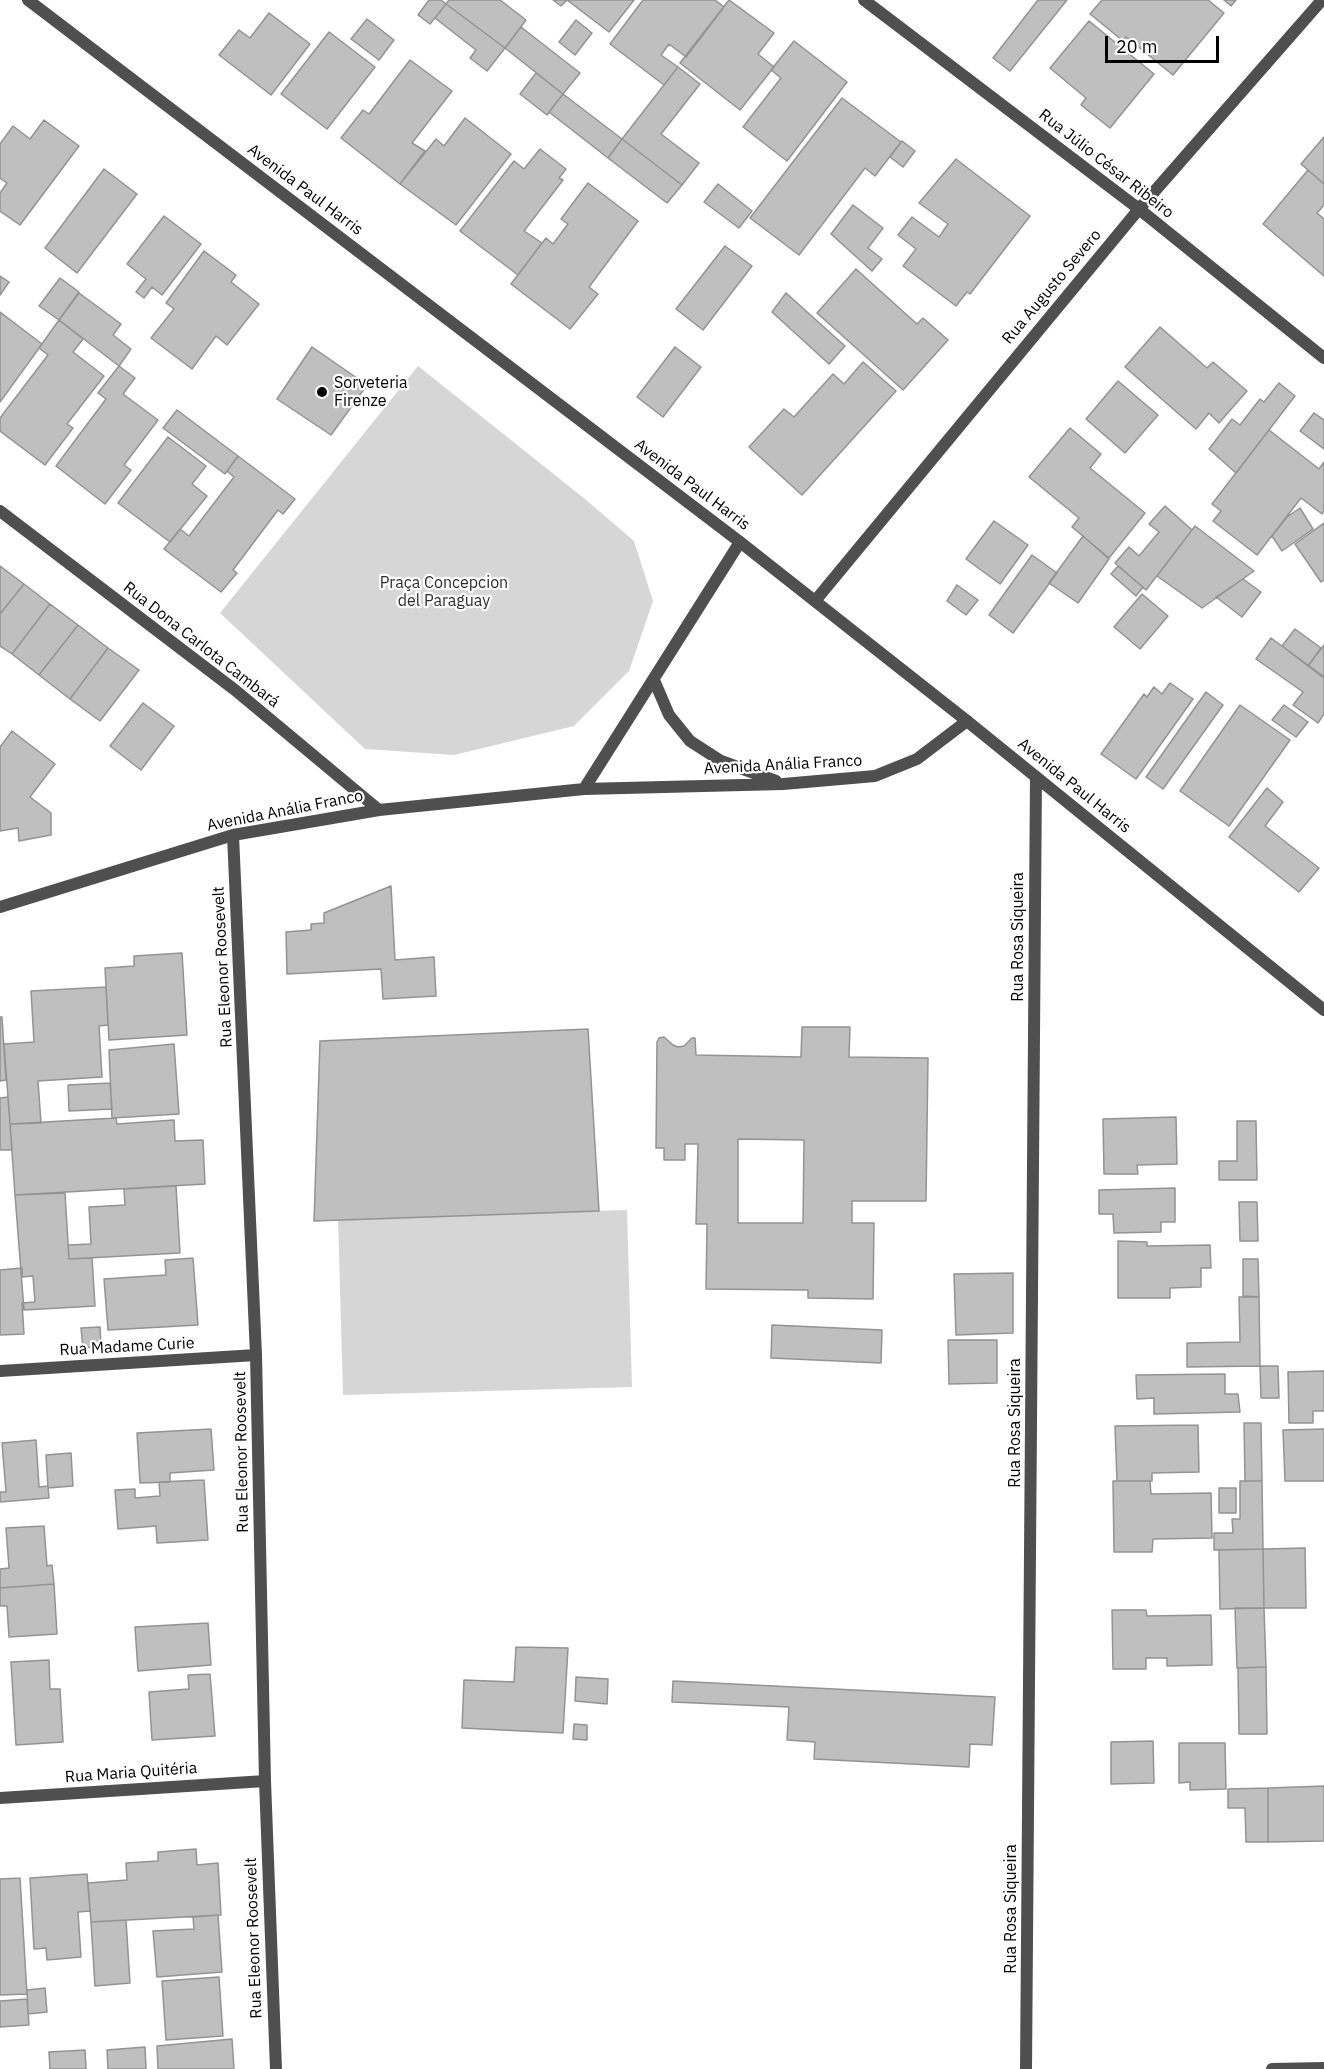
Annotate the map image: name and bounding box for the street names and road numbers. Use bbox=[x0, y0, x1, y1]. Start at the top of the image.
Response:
street label: Rua Júlio César Ribeiro bbox=[1035, 105, 1177, 223]
street label: Avenida Paul Harris bbox=[243, 140, 367, 240]
street label: Rua Augusto Severo bbox=[998, 226, 1106, 348]
street label: Avenida Paul Harris bbox=[630, 435, 754, 535]
street label: Rua Dona Carlota Cambará bbox=[119, 578, 283, 712]
street label: Avenida Paul Harris bbox=[1014, 735, 1134, 837]
street label: Avenida Anália Franco bbox=[703, 751, 863, 779]
street label: Avenida Anália Franco bbox=[205, 786, 365, 836]
street label: Rua Rosa Siqueira bbox=[1008, 872, 1028, 1002]
street label: Rua Eleonor Roosevelt bbox=[209, 886, 237, 1048]
street label: Rua Madame Curie bbox=[59, 1334, 195, 1360]
street label: Rua Rosa Siqueira bbox=[1005, 1358, 1025, 1488]
street label: Rua Eleonor Roosevelt bbox=[231, 1371, 253, 1533]
street label: Rua Maria Quitéria bbox=[64, 1759, 198, 1787]
street label: Rua Rosa Siqueira bbox=[1001, 1844, 1021, 1974]
street label: Rua Eleonor Roosevelt bbox=[242, 1857, 266, 2019]

